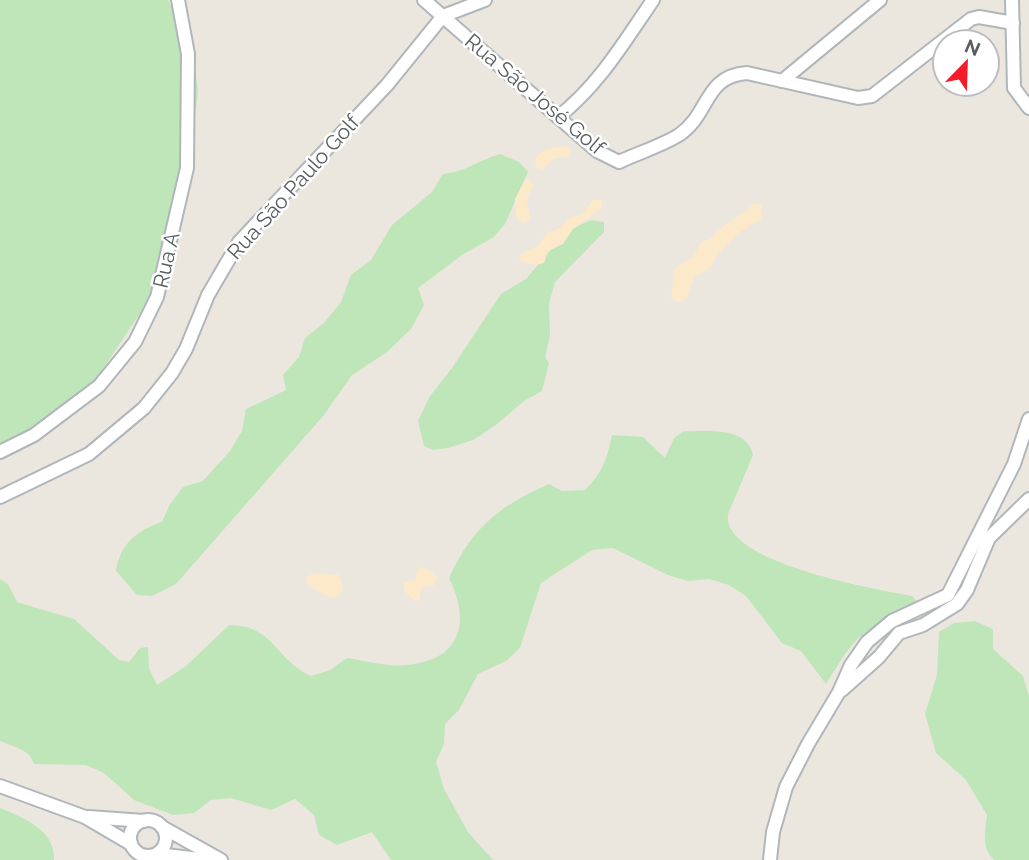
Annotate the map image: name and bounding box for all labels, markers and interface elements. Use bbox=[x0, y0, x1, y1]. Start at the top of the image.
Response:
street label: Rua São José Golf bbox=[460, 28, 611, 160]
north arrow bbox=[931, 28, 1001, 98]
text: N bbox=[962, 34, 984, 60]
street label: Rua São Paulo Golf bbox=[222, 109, 365, 264]
street label: Rua A bbox=[147, 230, 185, 290]

